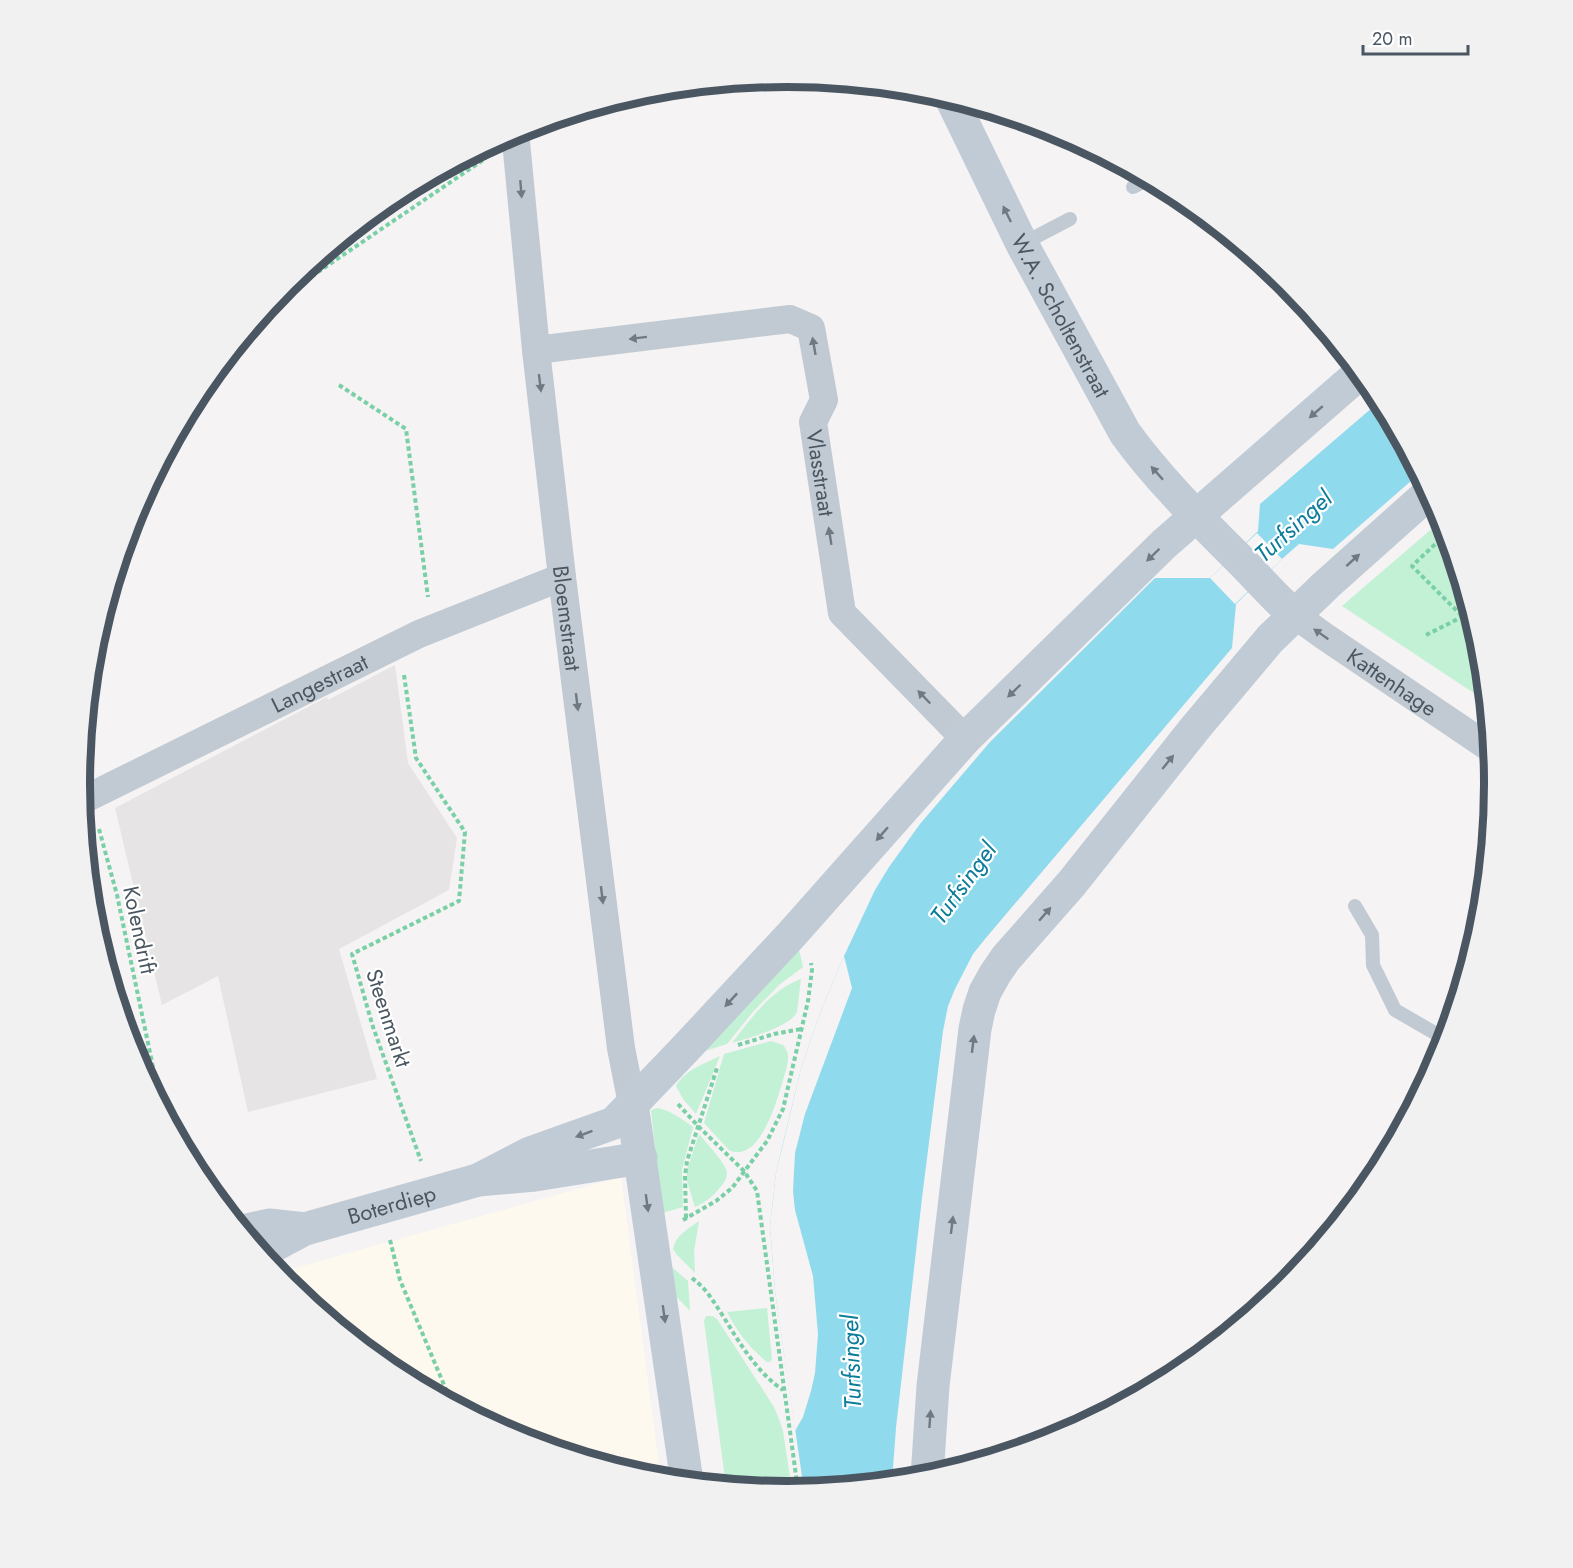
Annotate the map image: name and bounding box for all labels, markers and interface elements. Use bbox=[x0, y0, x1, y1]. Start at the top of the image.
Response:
scale bar bbox=[1363, 18, 1468, 56]
text: 20 m bbox=[1372, 26, 1412, 52]
one-way arrow bbox=[516, 179, 526, 198]
one-way arrow bbox=[1003, 206, 1012, 223]
street label: W.A. Scholtenstraat bbox=[1003, 228, 1119, 404]
one-way arrow bbox=[628, 333, 647, 342]
one-way arrow bbox=[809, 337, 818, 356]
one-way arrow bbox=[535, 374, 544, 393]
one-way arrow bbox=[1309, 405, 1324, 418]
street label: Vlasstraat bbox=[798, 427, 843, 519]
one-way arrow bbox=[1151, 466, 1164, 481]
water label: Turfsingel bbox=[1246, 480, 1341, 570]
one-way arrow bbox=[826, 527, 835, 546]
one-way arrow bbox=[1147, 547, 1161, 561]
one-way arrow bbox=[1345, 554, 1360, 567]
street label: Bloemstraat bbox=[545, 564, 590, 674]
one-way arrow bbox=[1313, 628, 1329, 640]
street label: Kattenhage bbox=[1341, 640, 1444, 724]
street label: Langestraat bbox=[266, 645, 374, 721]
one-way arrow bbox=[1006, 684, 1021, 698]
one-way arrow bbox=[917, 690, 931, 705]
one-way arrow bbox=[573, 692, 582, 711]
one-way arrow bbox=[1161, 755, 1173, 770]
one-way arrow bbox=[876, 826, 889, 841]
water label: Turfsingel bbox=[921, 833, 1006, 931]
street label: Kolendrift bbox=[115, 883, 165, 978]
one-way arrow bbox=[597, 886, 606, 905]
one-way arrow bbox=[1038, 907, 1051, 922]
street label: Steenmarkt bbox=[358, 965, 420, 1072]
one-way arrow bbox=[724, 993, 738, 1008]
one-way arrow bbox=[968, 1034, 978, 1053]
one-way arrow bbox=[575, 1129, 593, 1139]
street label: Boterdiep bbox=[344, 1177, 440, 1232]
one-way arrow bbox=[643, 1194, 652, 1213]
one-way arrow bbox=[947, 1215, 957, 1234]
one-way arrow bbox=[659, 1305, 668, 1324]
water label: Turfsingel bbox=[832, 1313, 870, 1410]
one-way arrow bbox=[926, 1409, 935, 1428]

